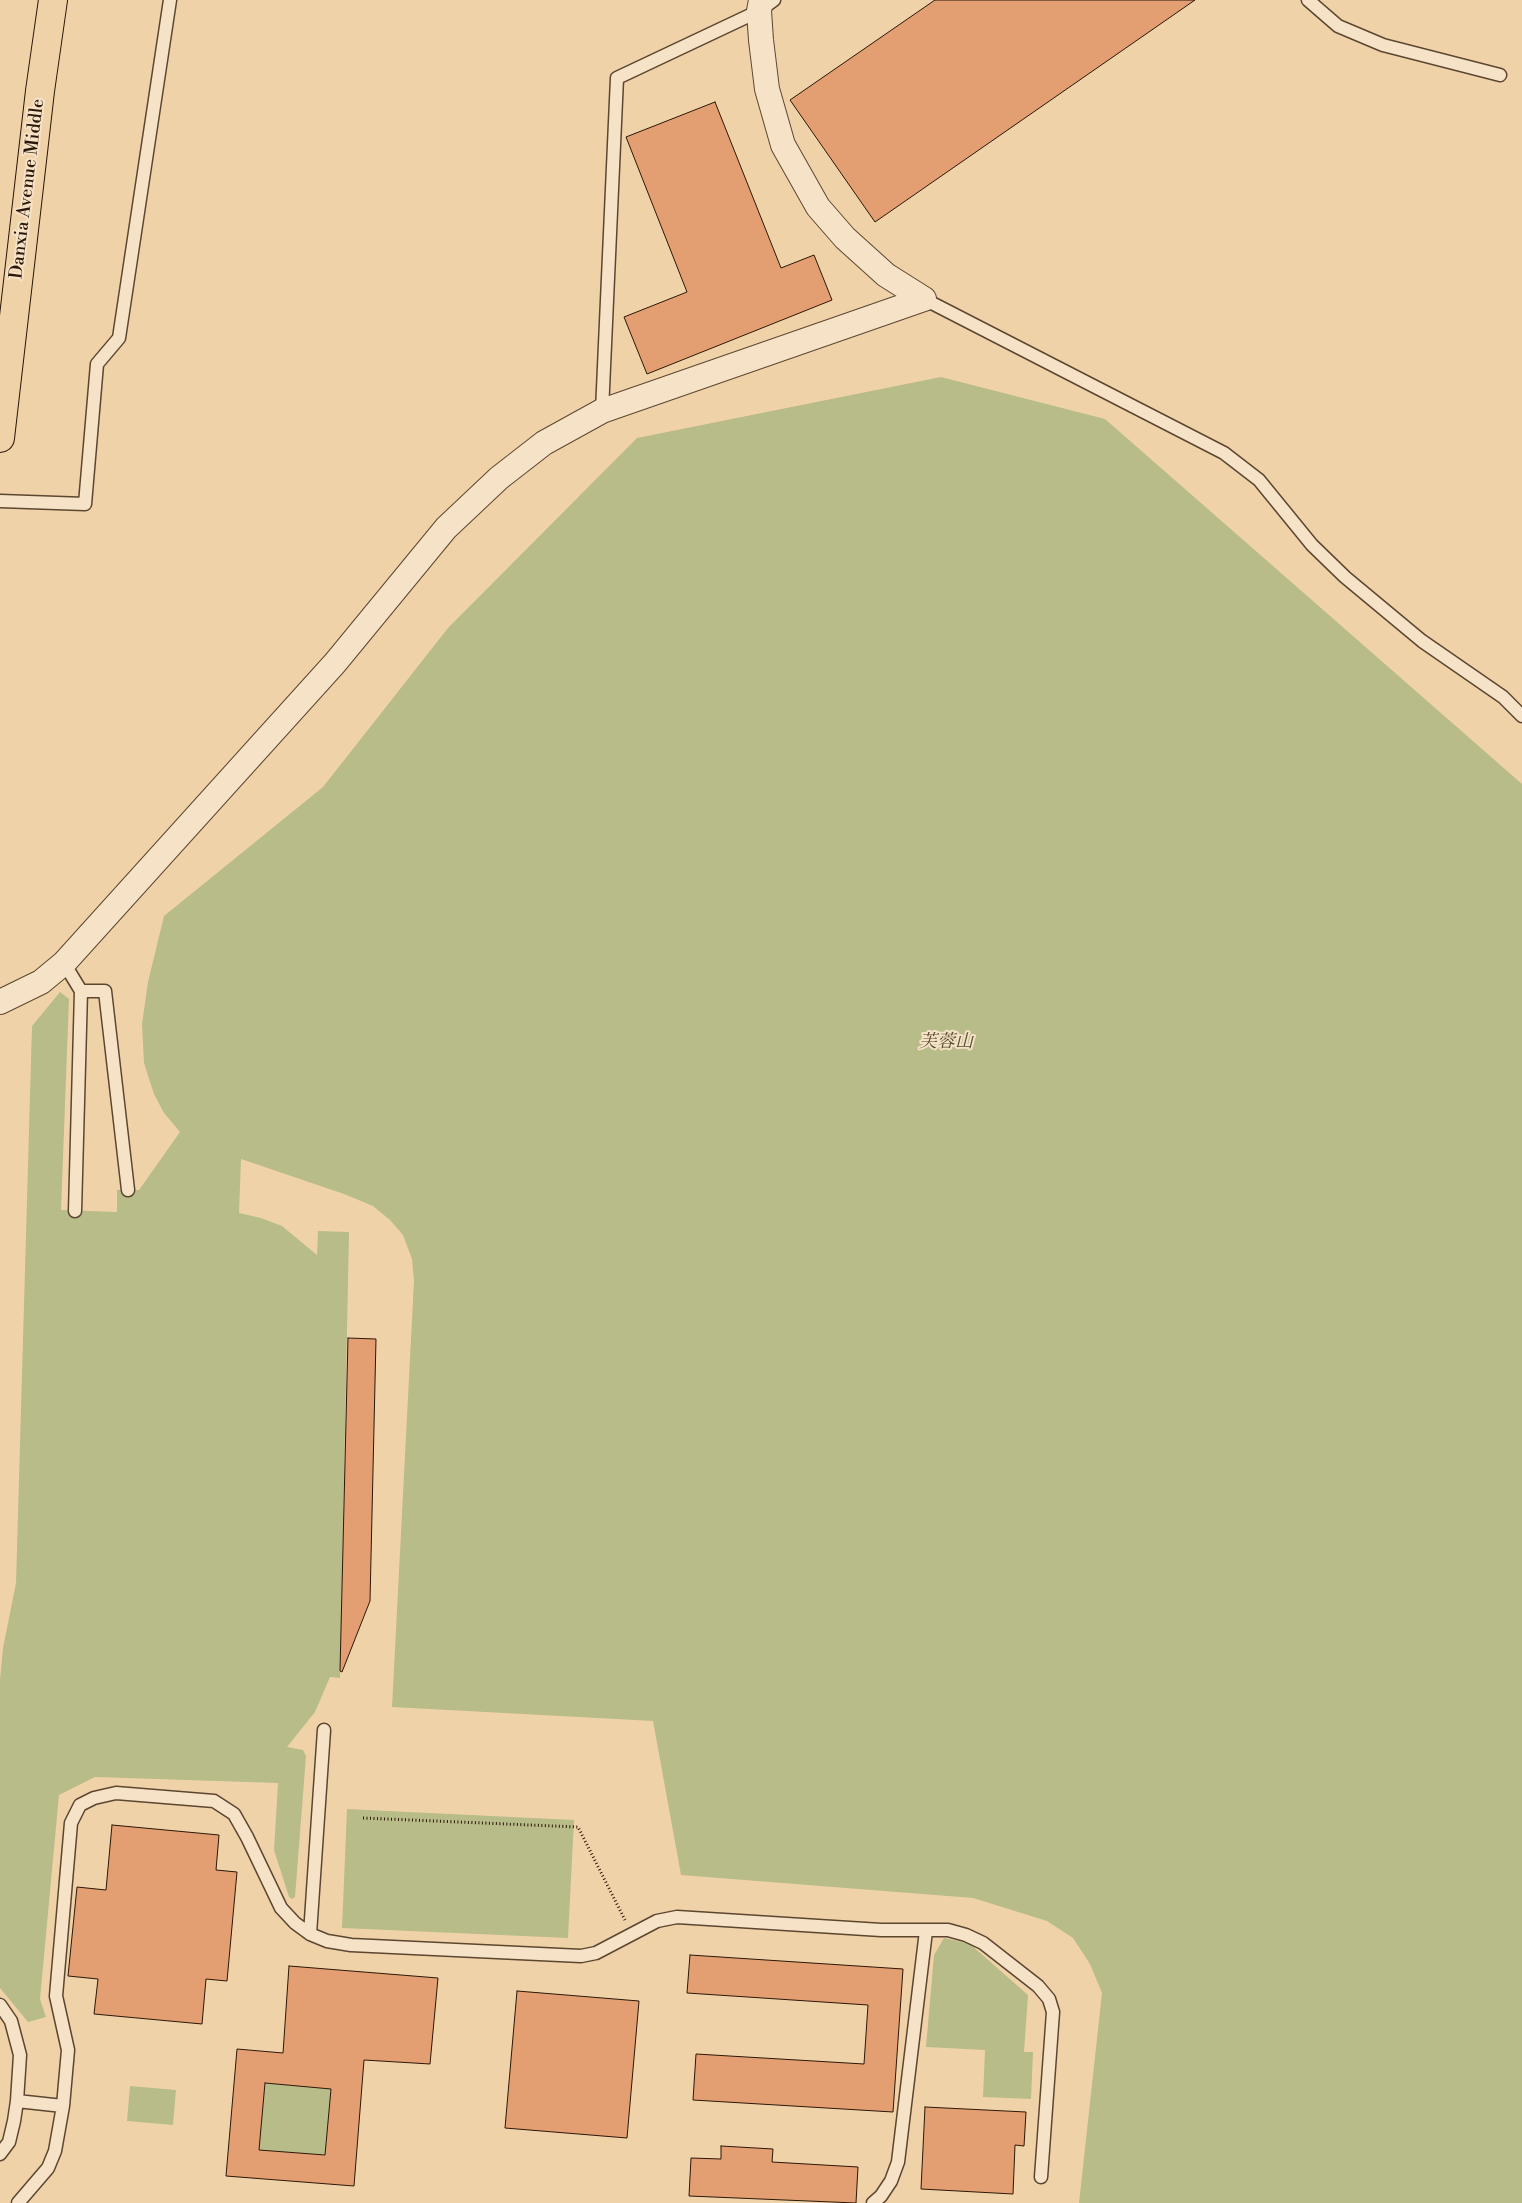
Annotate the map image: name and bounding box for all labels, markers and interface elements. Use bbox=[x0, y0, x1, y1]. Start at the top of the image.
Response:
street label: Danxia Avenue Middle bbox=[6, 98, 50, 280]
park label: 芙蓉山 bbox=[919, 1032, 973, 1054]

